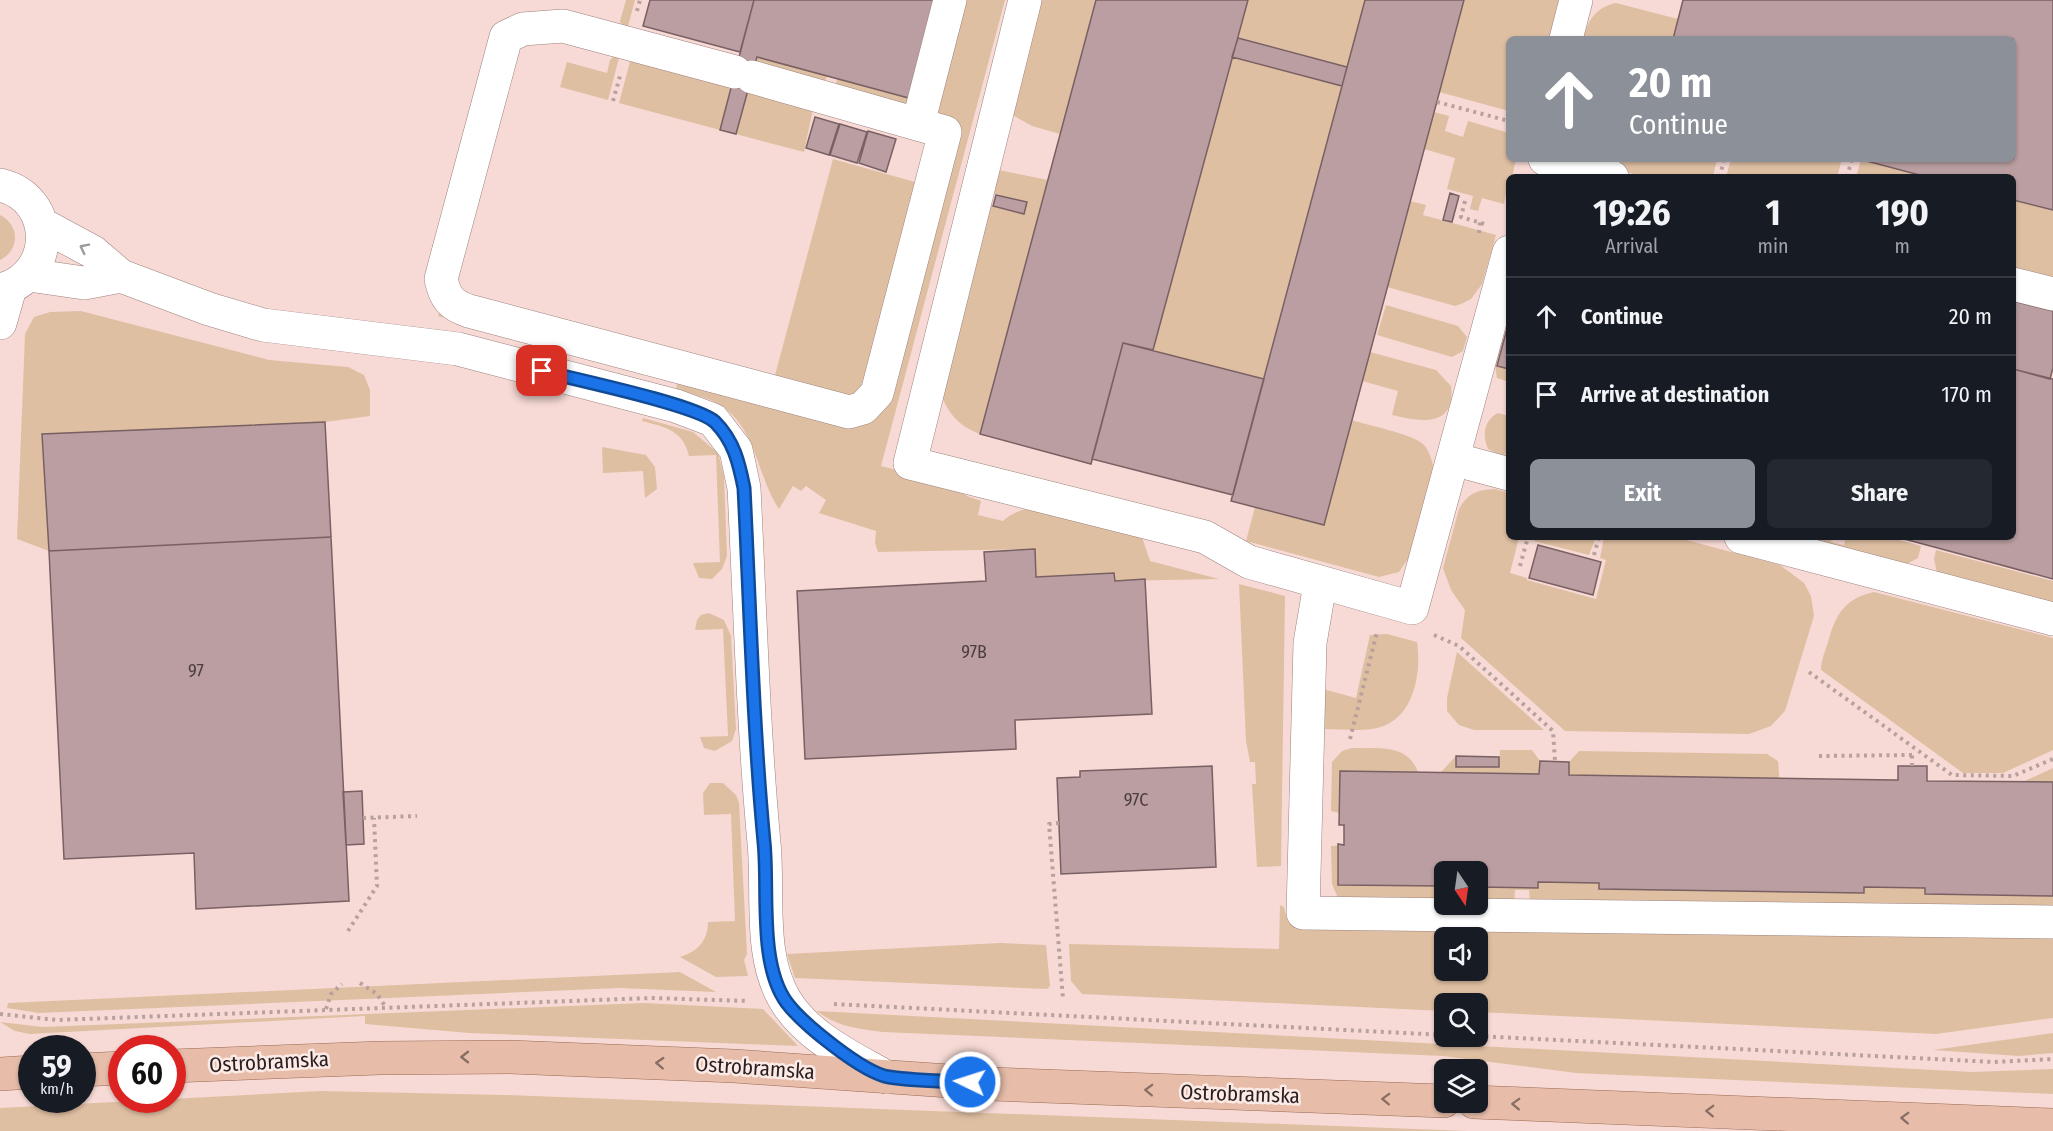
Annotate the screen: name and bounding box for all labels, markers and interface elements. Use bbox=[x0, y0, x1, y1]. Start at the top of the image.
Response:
text: 20 m bbox=[1629, 58, 1712, 108]
icon: ahead bbox=[1530, 60, 1608, 138]
text: Continue bbox=[1629, 109, 1728, 141]
text: 19:26 bbox=[1593, 191, 1671, 235]
text: 1 bbox=[1765, 191, 1781, 235]
text: 190 bbox=[1876, 191, 1929, 235]
text: Arrival bbox=[1605, 234, 1658, 258]
text: min bbox=[1758, 234, 1789, 258]
text: m bbox=[1895, 234, 1910, 258]
one-way arrow bbox=[80, 244, 90, 255]
icon: ahead bbox=[1530, 300, 1563, 333]
text: Continue bbox=[1581, 303, 1663, 330]
text: 20 m bbox=[1949, 303, 1992, 330]
pin bbox=[516, 345, 567, 396]
icon: arrive bbox=[525, 354, 558, 387]
icon: arrive bbox=[1530, 378, 1563, 411]
text: Arrive at destination bbox=[1581, 381, 1769, 408]
text: 170 m bbox=[1941, 381, 1992, 408]
button: Exit bbox=[1530, 459, 1755, 528]
button: Share bbox=[1767, 459, 1992, 528]
house number: 97B bbox=[961, 641, 987, 663]
house number: 97 bbox=[188, 660, 204, 682]
house number: 97C bbox=[1124, 789, 1148, 811]
north arrow bbox=[1434, 861, 1488, 915]
map controls bbox=[1434, 861, 1488, 1113]
button: sound bbox=[1434, 927, 1488, 981]
button: search bbox=[1434, 993, 1488, 1047]
speed limit sign: 60 bbox=[108, 1035, 186, 1113]
street label: Ostrobramska bbox=[208, 1046, 330, 1078]
text: 59 bbox=[42, 1049, 72, 1085]
position arrow bbox=[938, 1050, 1002, 1114]
one-way arrow bbox=[460, 1051, 469, 1063]
street label: Ostrobramska bbox=[694, 1051, 816, 1085]
one-way arrow bbox=[655, 1056, 664, 1069]
button: layers bbox=[1434, 1059, 1488, 1113]
street label: Ostrobramska bbox=[1180, 1079, 1300, 1109]
text: km/h bbox=[40, 1080, 74, 1098]
one-way arrow bbox=[1145, 1084, 1154, 1096]
one-way arrow bbox=[1382, 1093, 1391, 1106]
one-way arrow bbox=[1511, 1098, 1520, 1110]
one-way arrow bbox=[1706, 1105, 1715, 1117]
one-way arrow bbox=[1901, 1112, 1910, 1124]

